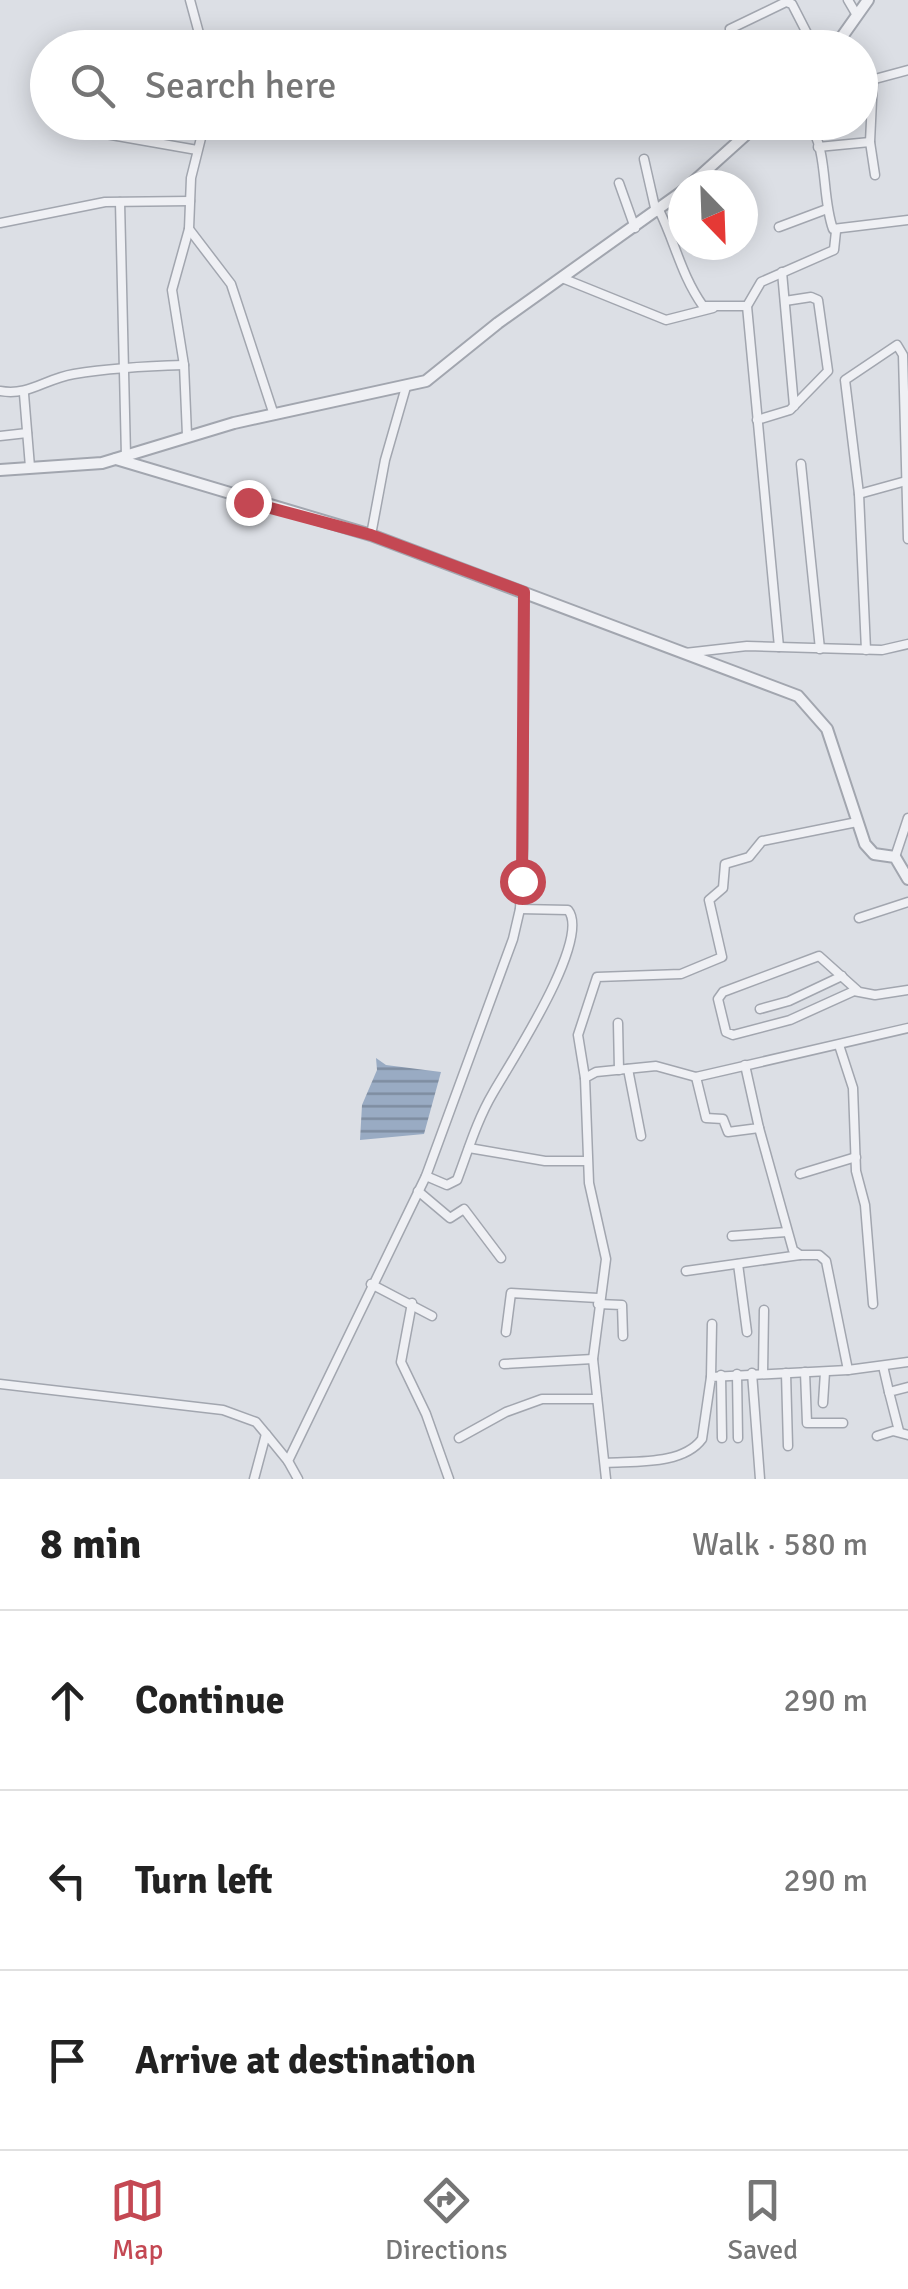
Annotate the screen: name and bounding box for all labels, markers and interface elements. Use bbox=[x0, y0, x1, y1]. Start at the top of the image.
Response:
search box bbox=[30, 30, 878, 140]
icon: search bbox=[65, 58, 120, 113]
text: Search here bbox=[145, 62, 337, 109]
north arrow bbox=[668, 170, 758, 260]
route end bbox=[226, 480, 272, 526]
route start bbox=[500, 859, 546, 905]
text: 8 min bbox=[40, 1519, 141, 1570]
text: Walk · 580 m bbox=[692, 1525, 868, 1564]
icon: ahead bbox=[40, 1673, 95, 1728]
text: Continue bbox=[135, 1677, 285, 1724]
text: 290 m bbox=[784, 1681, 868, 1720]
icon: left bbox=[40, 1853, 95, 1908]
text: Turn left bbox=[135, 1857, 273, 1904]
text: 290 m bbox=[784, 1861, 868, 1900]
icon: arrive bbox=[40, 2033, 95, 2088]
text: Arrive at destination bbox=[135, 2037, 476, 2084]
tab: Map bbox=[110, 2173, 165, 2267]
tab: Directions bbox=[385, 2173, 507, 2267]
tab: Saved bbox=[727, 2173, 798, 2267]

